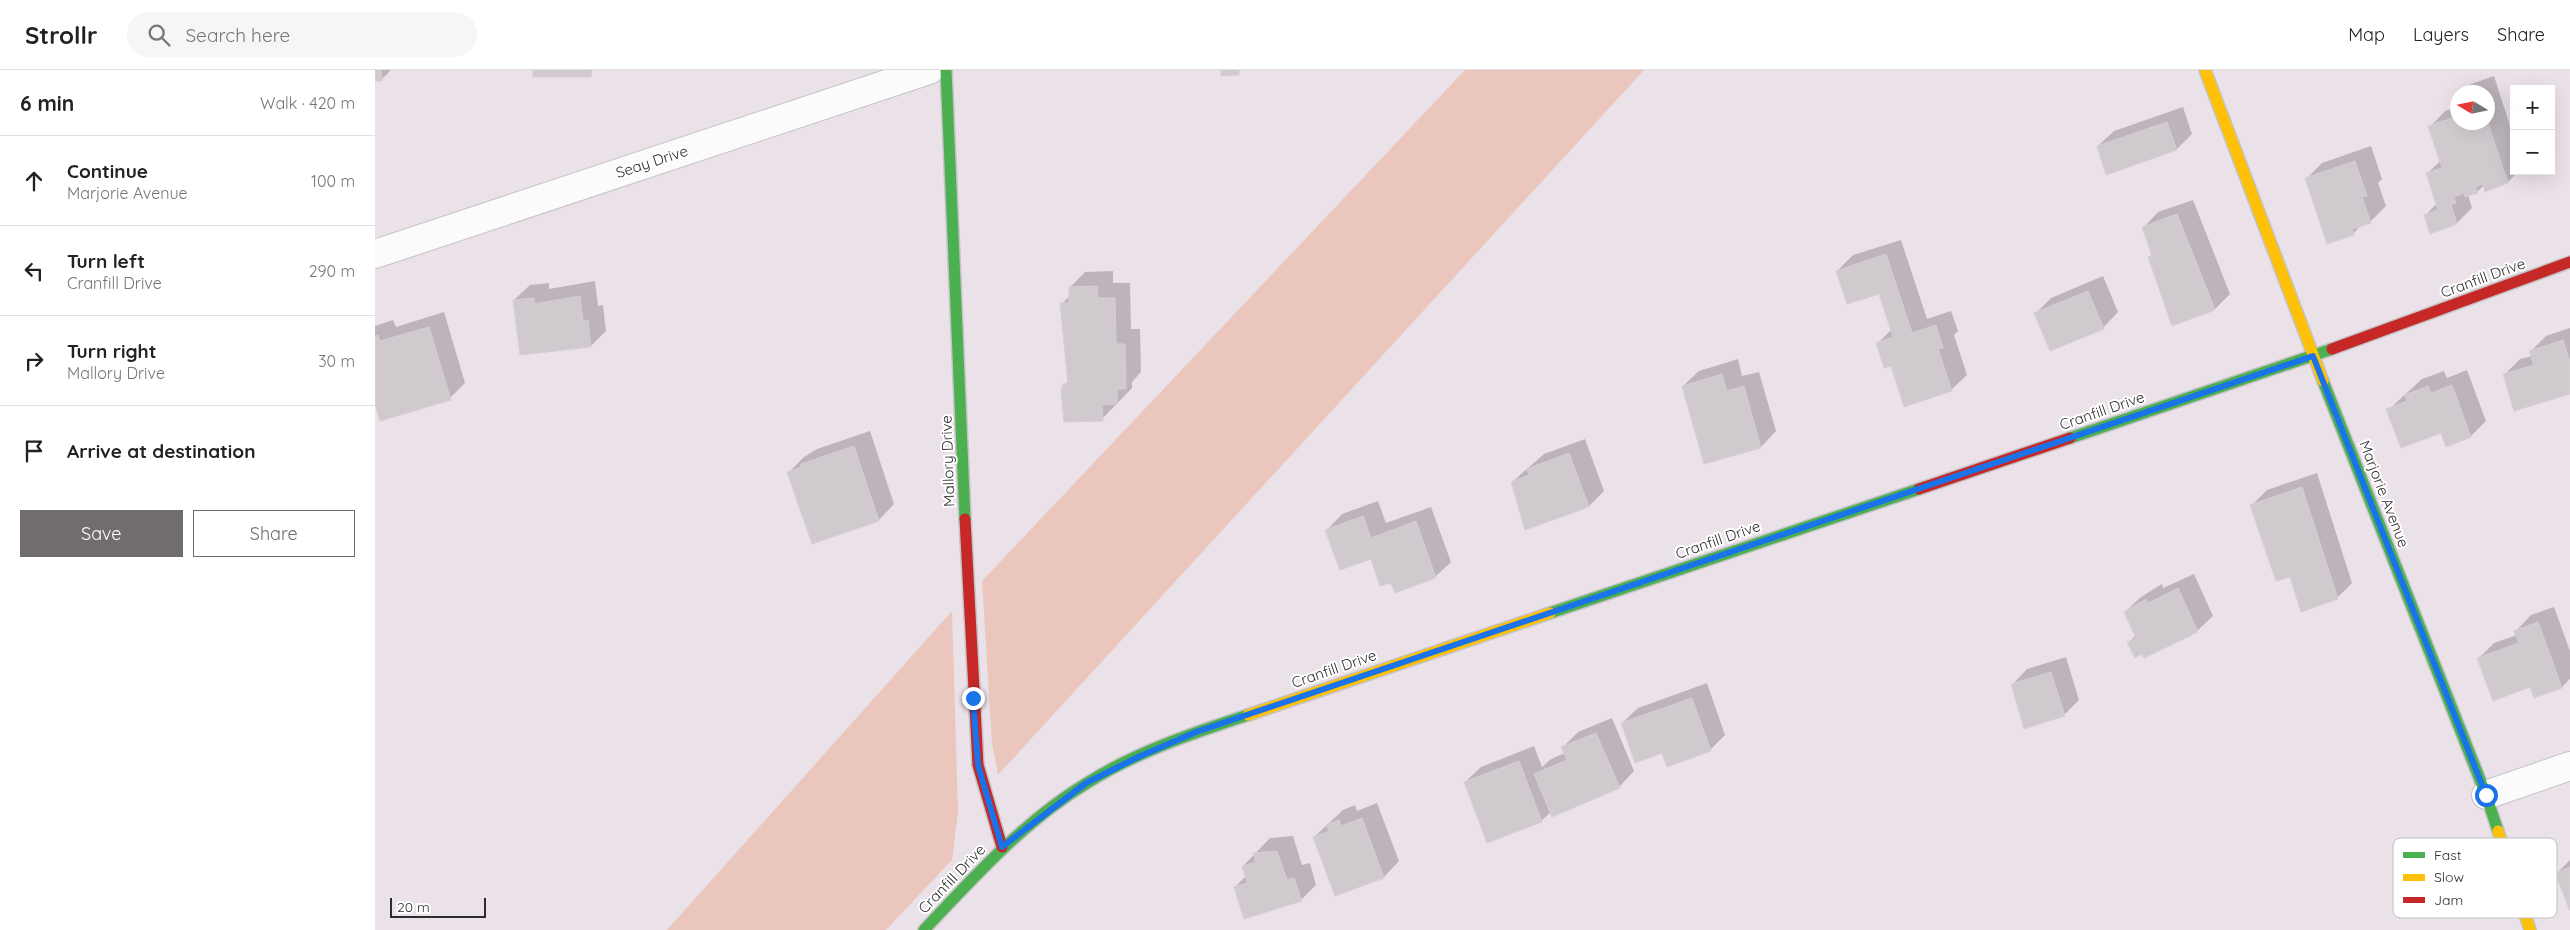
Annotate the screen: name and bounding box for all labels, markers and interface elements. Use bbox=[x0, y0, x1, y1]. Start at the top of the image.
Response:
search box bbox=[127, 12, 477, 57]
text: Strollr bbox=[25, 20, 97, 50]
icon: search bbox=[145, 21, 173, 49]
text: Search here bbox=[185, 23, 290, 47]
text: Map bbox=[2348, 23, 2385, 46]
text: Layers bbox=[2413, 23, 2469, 46]
text: Share bbox=[2497, 23, 2545, 46]
north arrow bbox=[2450, 85, 2495, 130]
map controls bbox=[2510, 85, 2555, 175]
button: + bbox=[2510, 85, 2555, 130]
text: 6 min bbox=[20, 90, 74, 116]
text: Walk · 420 m bbox=[260, 93, 355, 113]
button: − bbox=[2510, 130, 2555, 175]
street label: Seay Drive bbox=[613, 141, 690, 182]
text: Continue bbox=[67, 159, 148, 183]
icon: ahead bbox=[20, 167, 48, 195]
text: 100 m bbox=[311, 171, 355, 191]
text: Marjorie Avenue bbox=[67, 183, 188, 203]
text: Turn left bbox=[67, 249, 145, 273]
street label: Cranfill Drive bbox=[2438, 253, 2528, 302]
icon: left bbox=[20, 257, 48, 285]
text: 290 m bbox=[309, 261, 355, 281]
text: Cranfill Drive bbox=[67, 273, 162, 293]
text: Turn right bbox=[67, 339, 156, 363]
icon: right bbox=[20, 347, 48, 375]
text: 30 m bbox=[318, 351, 355, 371]
text: Mallory Drive bbox=[67, 363, 165, 383]
street label: Cranfill Drive bbox=[2057, 387, 2147, 434]
street label: Mallory Drive bbox=[936, 415, 959, 507]
icon: arrive bbox=[20, 437, 48, 465]
street label: Marjorie Avenue bbox=[2355, 438, 2414, 550]
text: Arrive at destination bbox=[67, 439, 256, 463]
button: Save bbox=[20, 510, 183, 557]
button: Share bbox=[193, 510, 355, 557]
street label: Cranfill Drive bbox=[1673, 516, 1763, 563]
street label: Cranfill Drive bbox=[1289, 645, 1379, 692]
route end bbox=[962, 687, 985, 710]
route start bbox=[2475, 784, 2498, 807]
legend bbox=[2393, 838, 2557, 918]
street label: Cranfill Drive bbox=[914, 840, 989, 917]
text: Fast bbox=[2434, 846, 2462, 864]
text: Slow bbox=[2434, 868, 2464, 886]
text: Jam bbox=[2434, 891, 2463, 909]
scale bar bbox=[390, 895, 486, 918]
text: 20 m bbox=[397, 898, 430, 916]

